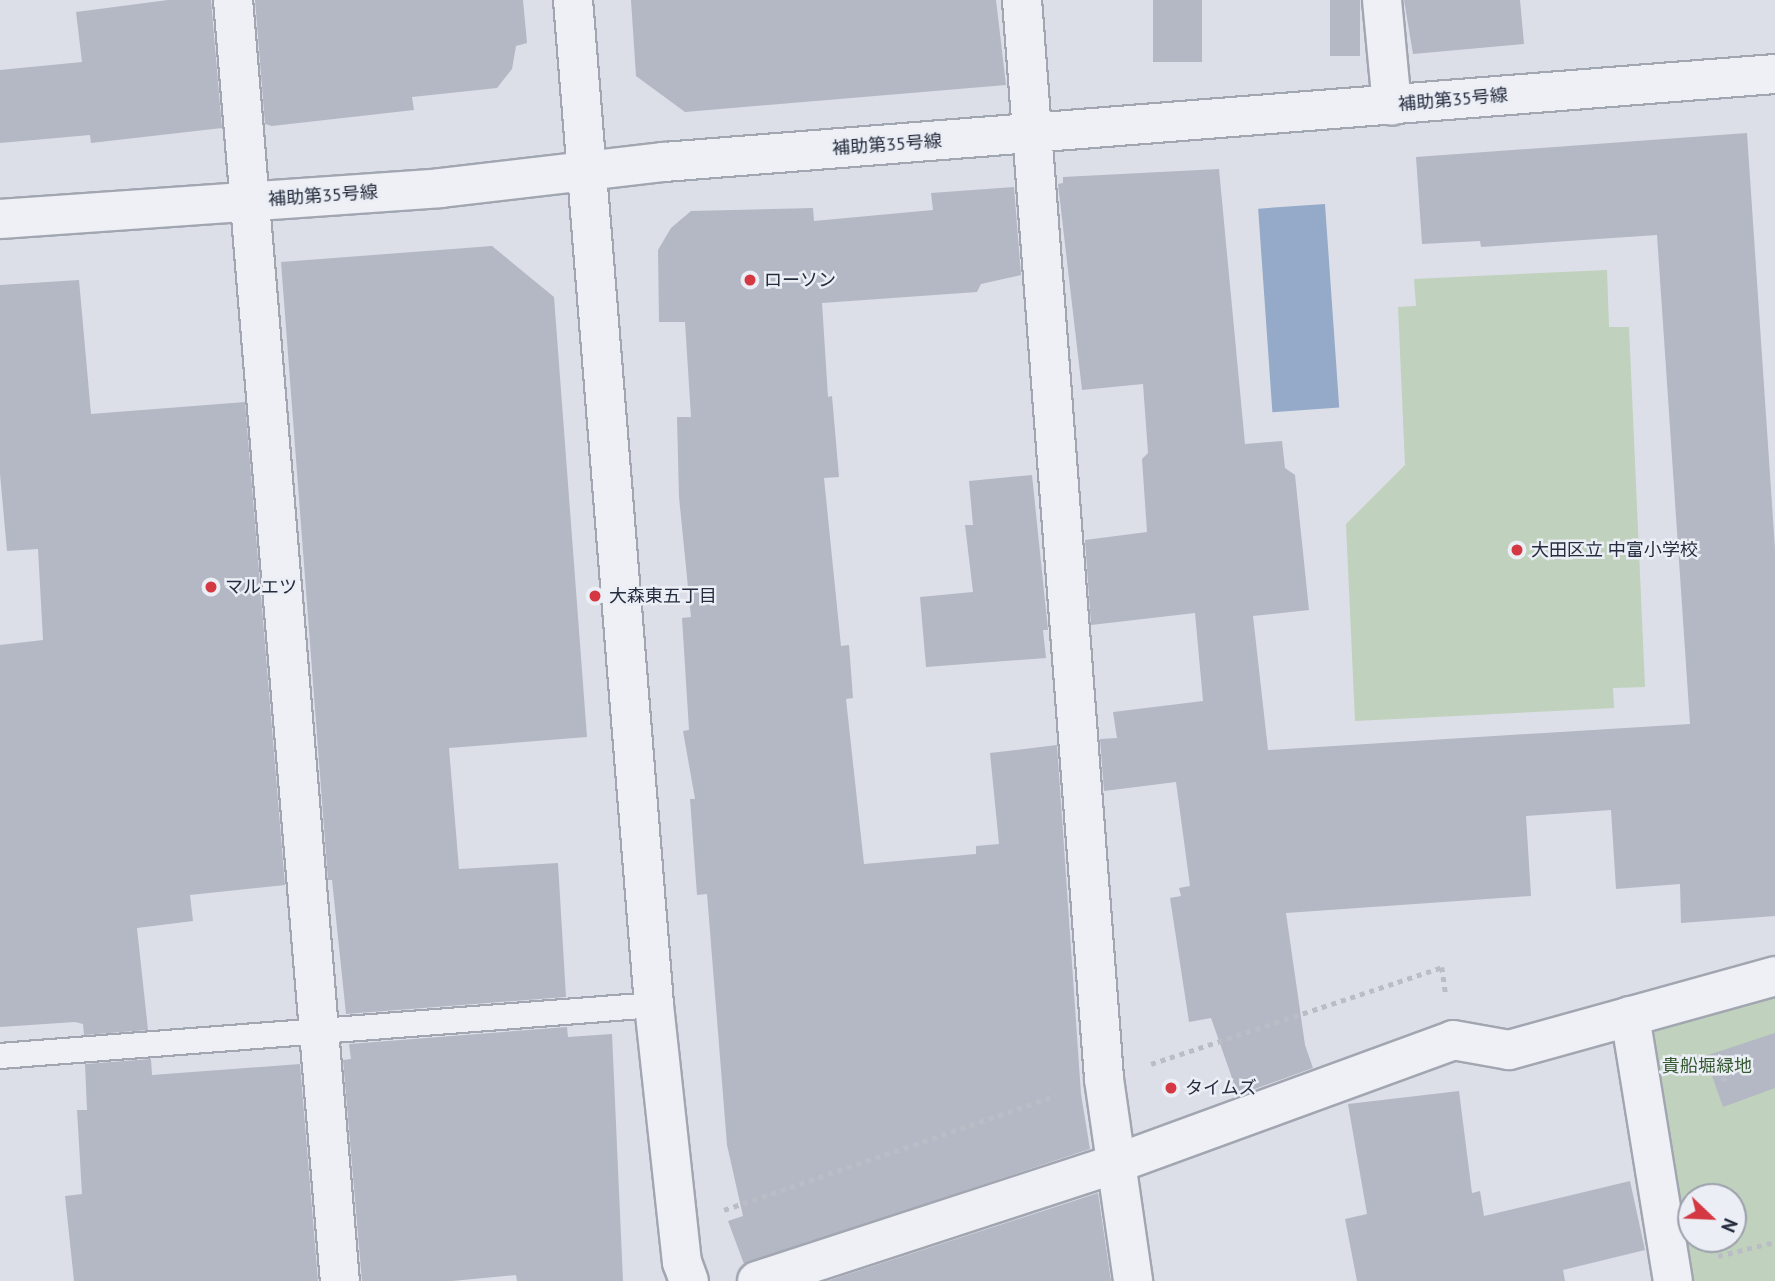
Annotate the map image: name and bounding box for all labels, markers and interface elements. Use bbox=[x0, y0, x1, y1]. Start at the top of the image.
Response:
street label: 補助第35号線 bbox=[1397, 84, 1509, 116]
street label: 補助第35号線 bbox=[832, 130, 942, 160]
street label: 補助第35号線 bbox=[268, 181, 378, 211]
place label: ローソン bbox=[764, 269, 836, 291]
marker: ローソン bbox=[742, 272, 758, 288]
place label: 大田区立 中富小学校 bbox=[1531, 539, 1698, 561]
marker: 大田区立 中富小学校 bbox=[1509, 542, 1525, 558]
place label: マルエツ bbox=[225, 576, 297, 598]
marker: マルエツ bbox=[203, 579, 219, 595]
place label: 大森東五丁目 bbox=[609, 585, 717, 607]
marker: 大森東五丁目 bbox=[587, 588, 603, 604]
park label: 貴船堀緑地 bbox=[1662, 1055, 1752, 1077]
place label: タイムズ bbox=[1185, 1077, 1257, 1099]
marker: タイムズ bbox=[1163, 1080, 1179, 1096]
north arrow bbox=[1677, 1183, 1747, 1253]
text: N bbox=[1716, 1215, 1743, 1236]

